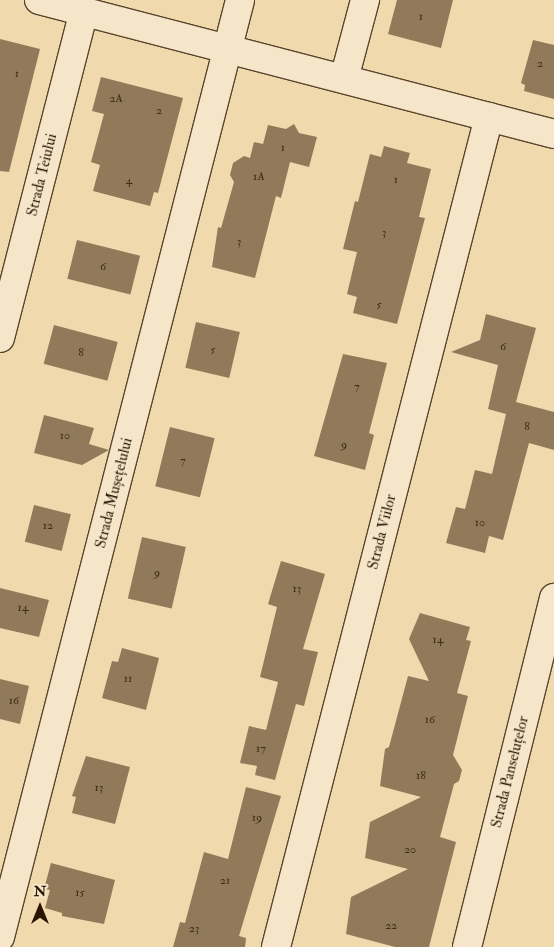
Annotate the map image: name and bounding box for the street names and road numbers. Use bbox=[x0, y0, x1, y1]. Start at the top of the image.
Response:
street label: Strada Teiului bbox=[23, 132, 61, 218]
street label: Strada Mușețelului bbox=[92, 436, 136, 550]
street label: Strada Viilor bbox=[364, 493, 400, 571]
street label: Strada Panseluțelor bbox=[487, 714, 533, 830]

